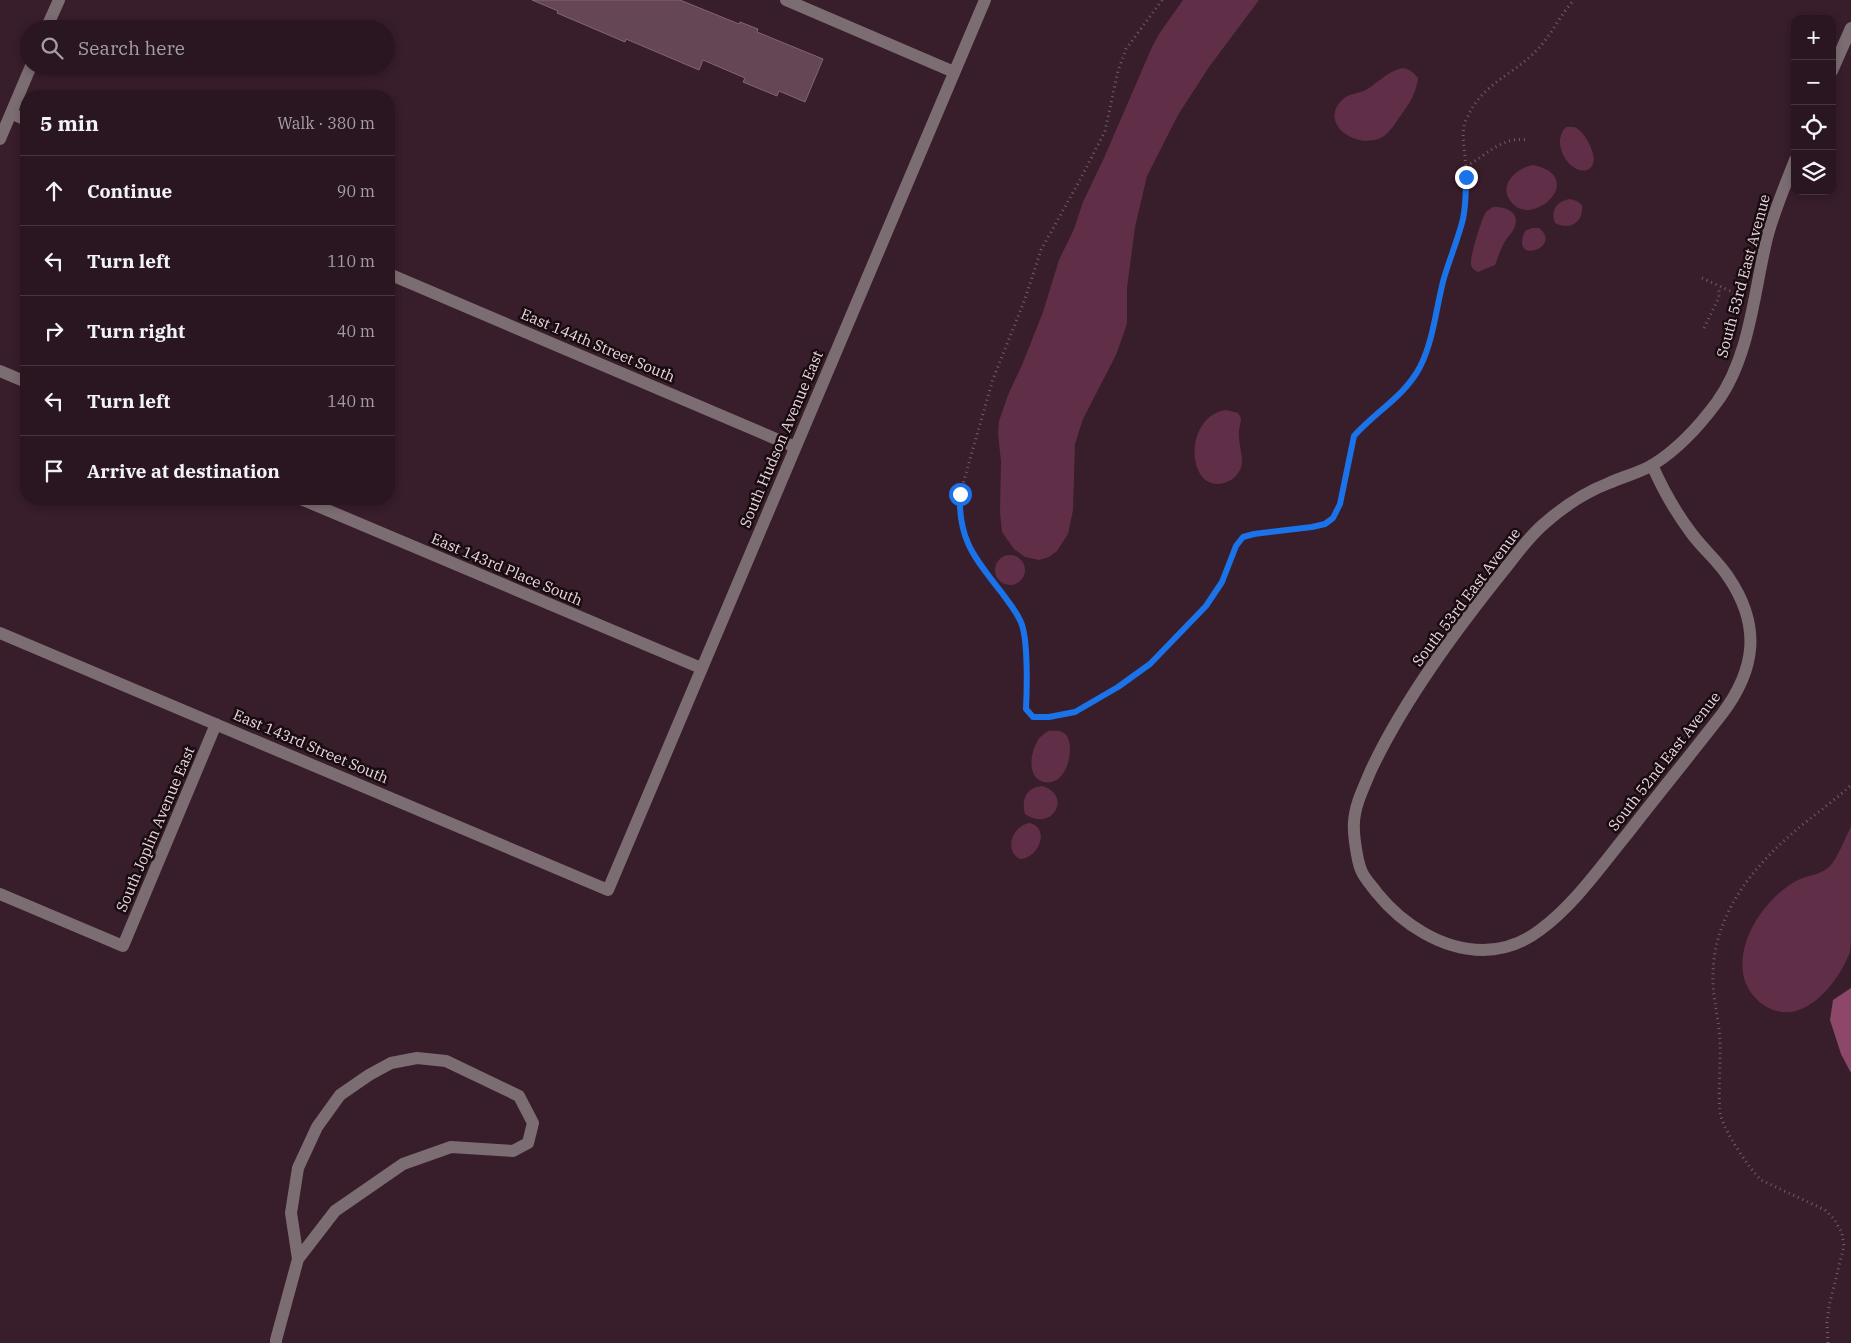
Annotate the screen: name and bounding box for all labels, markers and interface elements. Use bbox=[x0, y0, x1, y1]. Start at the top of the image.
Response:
map controls bbox=[1791, 15, 1836, 195]
button: + bbox=[1791, 15, 1836, 60]
search box bbox=[20, 20, 395, 75]
icon: search bbox=[38, 34, 66, 62]
text: Search here bbox=[78, 36, 185, 60]
button: − bbox=[1791, 60, 1836, 105]
button: locate bbox=[1791, 105, 1836, 150]
text: 5 min bbox=[40, 109, 99, 137]
text: Walk · 380 m bbox=[277, 113, 375, 133]
button: layers bbox=[1791, 150, 1836, 195]
route end bbox=[1455, 166, 1478, 189]
icon: ahead bbox=[40, 177, 68, 205]
text: Continue bbox=[87, 179, 172, 203]
text: 90 m bbox=[337, 181, 375, 201]
street label: South 53rd East Avenue bbox=[1712, 192, 1774, 360]
icon: left bbox=[40, 247, 68, 275]
text: Turn left bbox=[87, 249, 170, 273]
text: 110 m bbox=[327, 251, 375, 271]
street label: East 144th Street South bbox=[518, 304, 678, 386]
icon: right bbox=[40, 317, 68, 345]
text: Turn right bbox=[87, 319, 185, 343]
text: 40 m bbox=[337, 321, 375, 341]
street label: South Hudson Avenue East bbox=[735, 348, 827, 530]
icon: left bbox=[40, 387, 68, 415]
text: Turn left bbox=[87, 389, 170, 413]
text: 140 m bbox=[327, 391, 375, 411]
icon: arrive bbox=[40, 457, 68, 485]
text: Arrive at destination bbox=[87, 459, 280, 483]
route start bbox=[949, 483, 972, 506]
street label: South 53rd East Avenue bbox=[1408, 524, 1524, 670]
street label: East 143rd Place South bbox=[429, 529, 585, 609]
street label: South 52nd East Avenue bbox=[1604, 688, 1724, 834]
street label: East 143rd Street South bbox=[230, 705, 392, 787]
street label: South Joplin Avenue East bbox=[112, 743, 198, 915]

